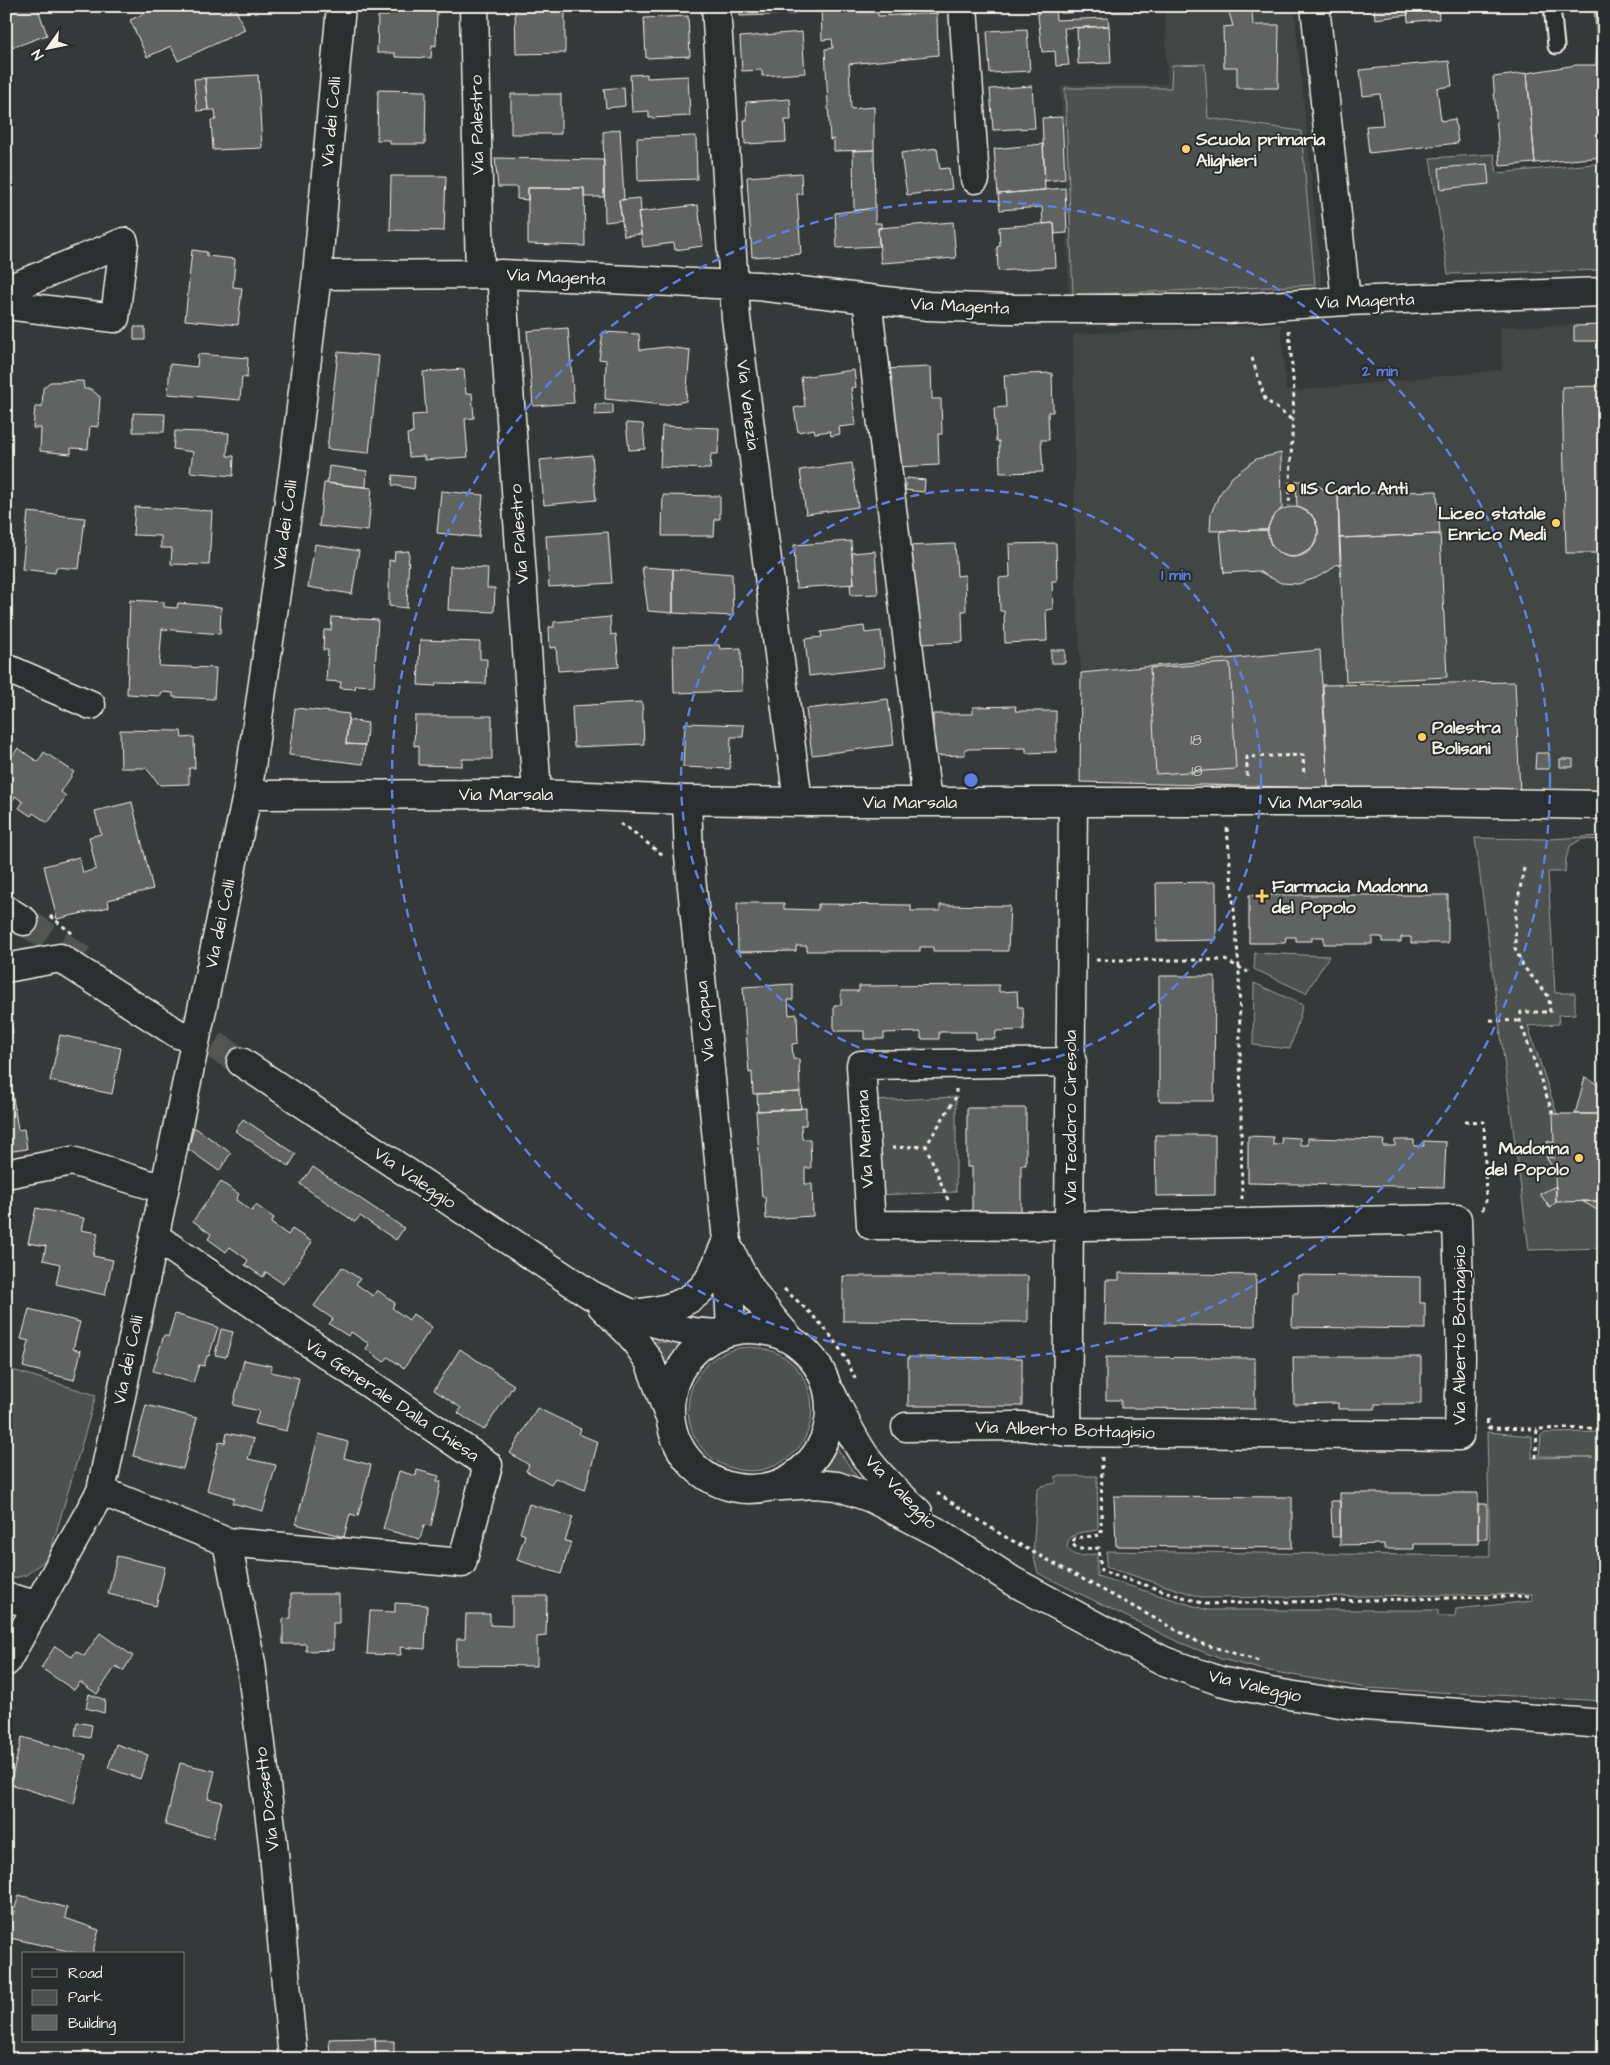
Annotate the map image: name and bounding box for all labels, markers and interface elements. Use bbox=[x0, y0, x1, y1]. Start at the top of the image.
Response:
north arrow bbox=[22, 22, 72, 72]
text: N bbox=[27, 45, 49, 64]
street label: Via Palestro bbox=[464, 75, 490, 175]
street label: Via dei Colli bbox=[315, 76, 347, 168]
place label: Scuola primaria Alighieri bbox=[1195, 127, 1326, 174]
marker: Scuola primaria Alighieri bbox=[1180, 143, 1192, 155]
street label: Via Magenta bbox=[506, 262, 606, 293]
street label: Via Magenta bbox=[1315, 287, 1415, 316]
street label: Via Magenta bbox=[910, 291, 1010, 322]
street label: Via Venezia bbox=[730, 358, 766, 452]
text: 2 min bbox=[1361, 361, 1399, 382]
place label: IIS Carlo Anti bbox=[1301, 476, 1408, 501]
street label: Via dei Colli bbox=[266, 478, 304, 572]
marker: IIS Carlo Anti bbox=[1285, 482, 1297, 494]
street label: Via Palestro bbox=[503, 483, 535, 585]
place label: Liceo statale Enrico Medi bbox=[1438, 501, 1546, 547]
marker: Liceo statale Enrico Medi bbox=[1550, 517, 1562, 529]
text: 1 min bbox=[1161, 565, 1191, 586]
place label: Palestra Bolisani bbox=[1432, 715, 1501, 761]
house number: 18 bbox=[1190, 730, 1202, 751]
marker: Palestra Bolisani bbox=[1416, 731, 1428, 743]
house number: 18 bbox=[1191, 761, 1203, 782]
centre of rings bbox=[962, 771, 980, 789]
street label: Via Marsala bbox=[459, 782, 553, 807]
street label: Via Marsala bbox=[863, 790, 957, 815]
street label: Via Marsala bbox=[1268, 790, 1362, 815]
place label: Farmacia Madonna del Popolo bbox=[1271, 874, 1429, 920]
street label: Via dei Colli bbox=[198, 877, 242, 971]
marker: Farmacia Madonna del Popolo bbox=[1256, 890, 1268, 902]
street label: Via Capua bbox=[689, 980, 721, 1062]
street label: Via Teodoro Ciresola bbox=[1058, 1030, 1083, 1204]
street label: Via Mentana bbox=[850, 1089, 880, 1189]
place label: Madonna del Popolo bbox=[1484, 1136, 1570, 1182]
street label: Via Valeggio bbox=[368, 1141, 461, 1216]
marker: Madonna del Popolo bbox=[1573, 1152, 1585, 1164]
street label: Via Alberto Bottagisio bbox=[1447, 1245, 1473, 1425]
street label: Via dei Colli bbox=[106, 1313, 150, 1407]
street label: Via Generale Dalla Chiesa bbox=[300, 1332, 484, 1468]
street label: Via Alberto Bottagisio bbox=[975, 1414, 1155, 1447]
street label: Via Valeggio bbox=[858, 1449, 943, 1535]
street label: Via Valeggio bbox=[1206, 1663, 1304, 1710]
street label: Via Dossetto bbox=[248, 1746, 286, 1852]
legend bbox=[22, 1952, 185, 2042]
text: Road bbox=[68, 1963, 103, 1984]
text: Park bbox=[68, 1987, 103, 2008]
text: Building bbox=[68, 2013, 116, 2035]

